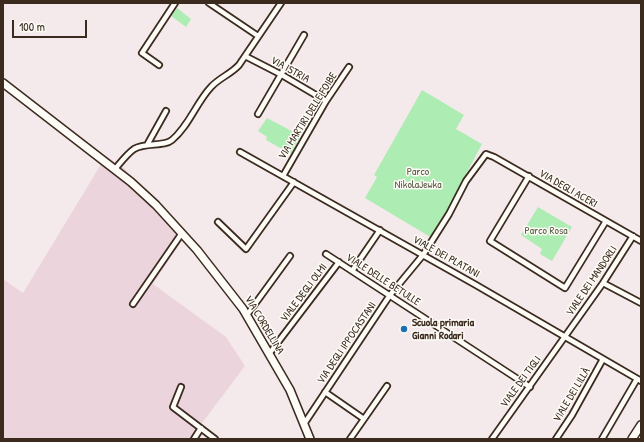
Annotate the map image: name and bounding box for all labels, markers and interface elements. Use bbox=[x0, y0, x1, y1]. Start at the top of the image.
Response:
scale bar bbox=[14, 12, 89, 38]
text: 100 m bbox=[19, 18, 45, 35]
street label: VIA ISTRIA bbox=[268, 54, 312, 86]
street label: VIA MARTIRI DELLE FOIBE bbox=[276, 70, 340, 162]
park label: Parco NikolaJewka bbox=[395, 165, 441, 191]
street label: VIA DEGLI ACERI bbox=[537, 167, 599, 211]
park label: Parco Rosa bbox=[524, 224, 568, 238]
street label: VIALE DEI PLATANI bbox=[410, 233, 482, 281]
street label: VIALE DEI MANDORLI bbox=[564, 243, 620, 319]
street label: VIALE DELLE BETULLE bbox=[343, 251, 423, 309]
street label: VIALE DEGLI OLMI bbox=[278, 261, 330, 325]
street label: VIA CORDELLINA bbox=[241, 293, 287, 357]
street label: VIA DEGLI IPPOCASTANI bbox=[315, 300, 379, 386]
place label: Scuola primaria Gianni Rodari bbox=[412, 316, 474, 342]
marker: Scuola primaria Gianni Rodari bbox=[399, 324, 409, 334]
street label: VIALE DEI TIGLI bbox=[498, 354, 544, 410]
street label: VIALE DEI LILLÀ bbox=[551, 365, 593, 425]

